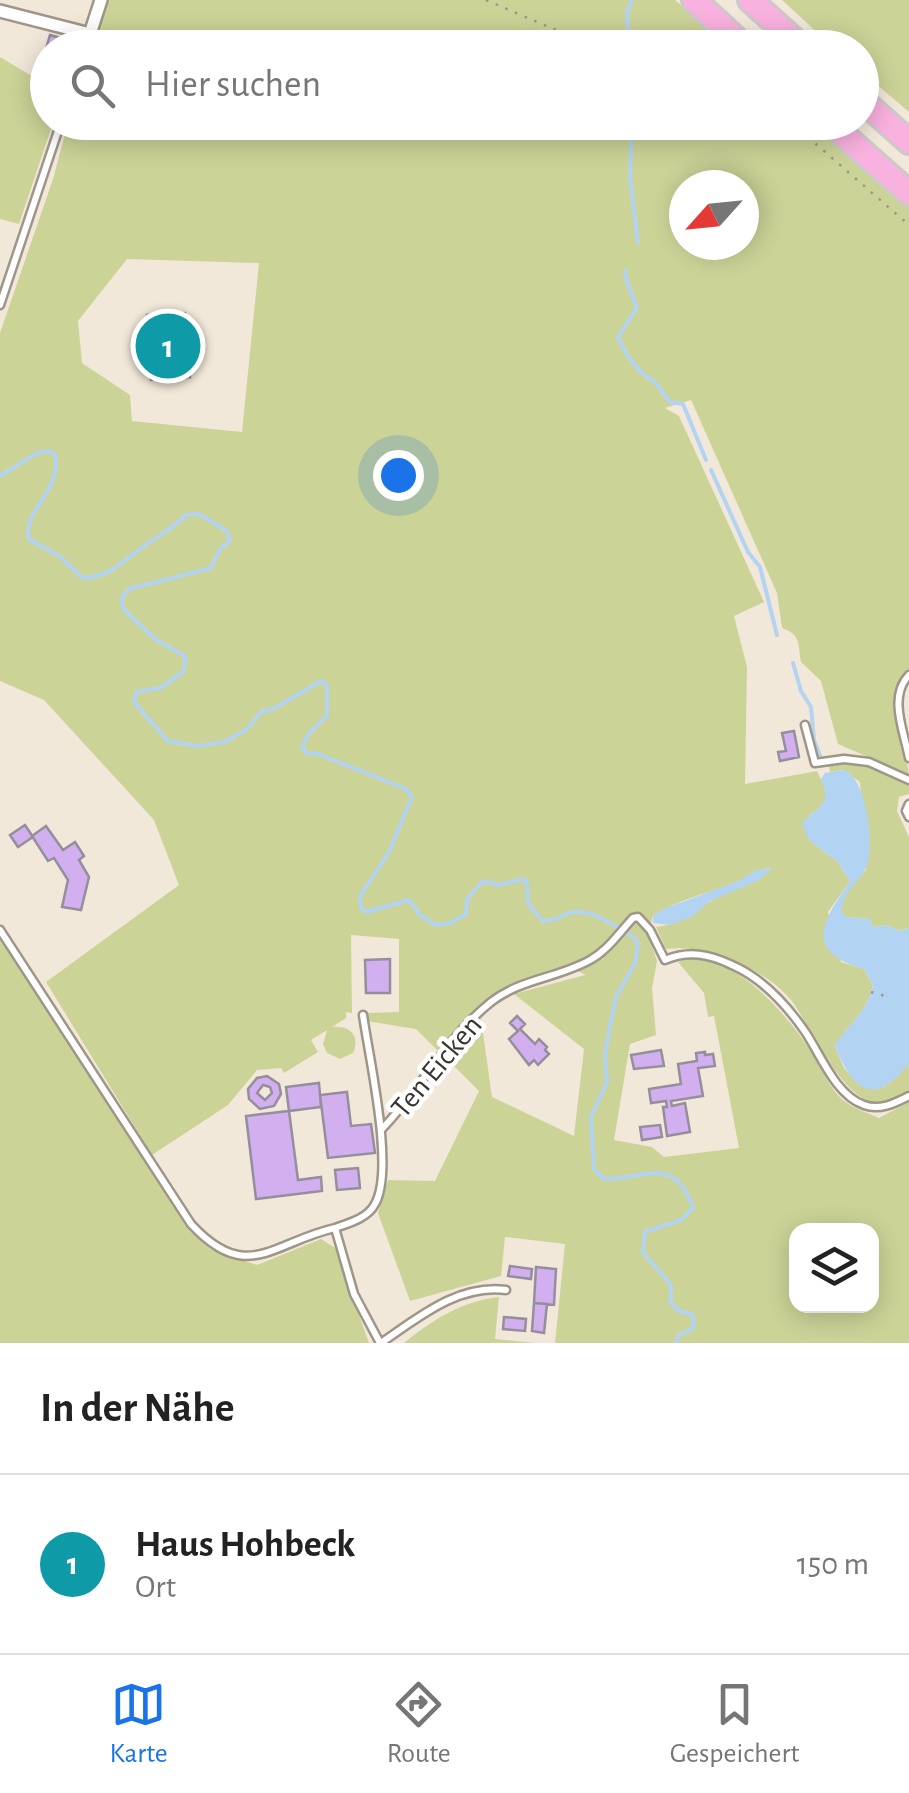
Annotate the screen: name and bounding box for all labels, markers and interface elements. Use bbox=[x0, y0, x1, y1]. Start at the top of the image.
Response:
search box bbox=[30, 30, 879, 140]
icon: search bbox=[65, 58, 120, 113]
text: Hier suchen bbox=[145, 66, 321, 104]
north arrow bbox=[669, 170, 759, 260]
pin: 1 bbox=[136, 308, 200, 384]
your location bbox=[373, 450, 424, 501]
street label: Ten Eicken bbox=[386, 1010, 488, 1123]
map controls bbox=[789, 1223, 879, 1313]
button: layers bbox=[789, 1223, 879, 1313]
text: In der Nähe bbox=[40, 1387, 235, 1429]
text: Haus Hohbeck bbox=[135, 1526, 355, 1564]
text: 1 bbox=[67, 1548, 78, 1580]
text: 150 m bbox=[797, 1548, 869, 1580]
text: Ort bbox=[135, 1571, 176, 1603]
tab: Karte bbox=[110, 1677, 168, 1771]
tab: Route bbox=[387, 1677, 451, 1771]
tab: Gespeichert bbox=[670, 1677, 799, 1771]

